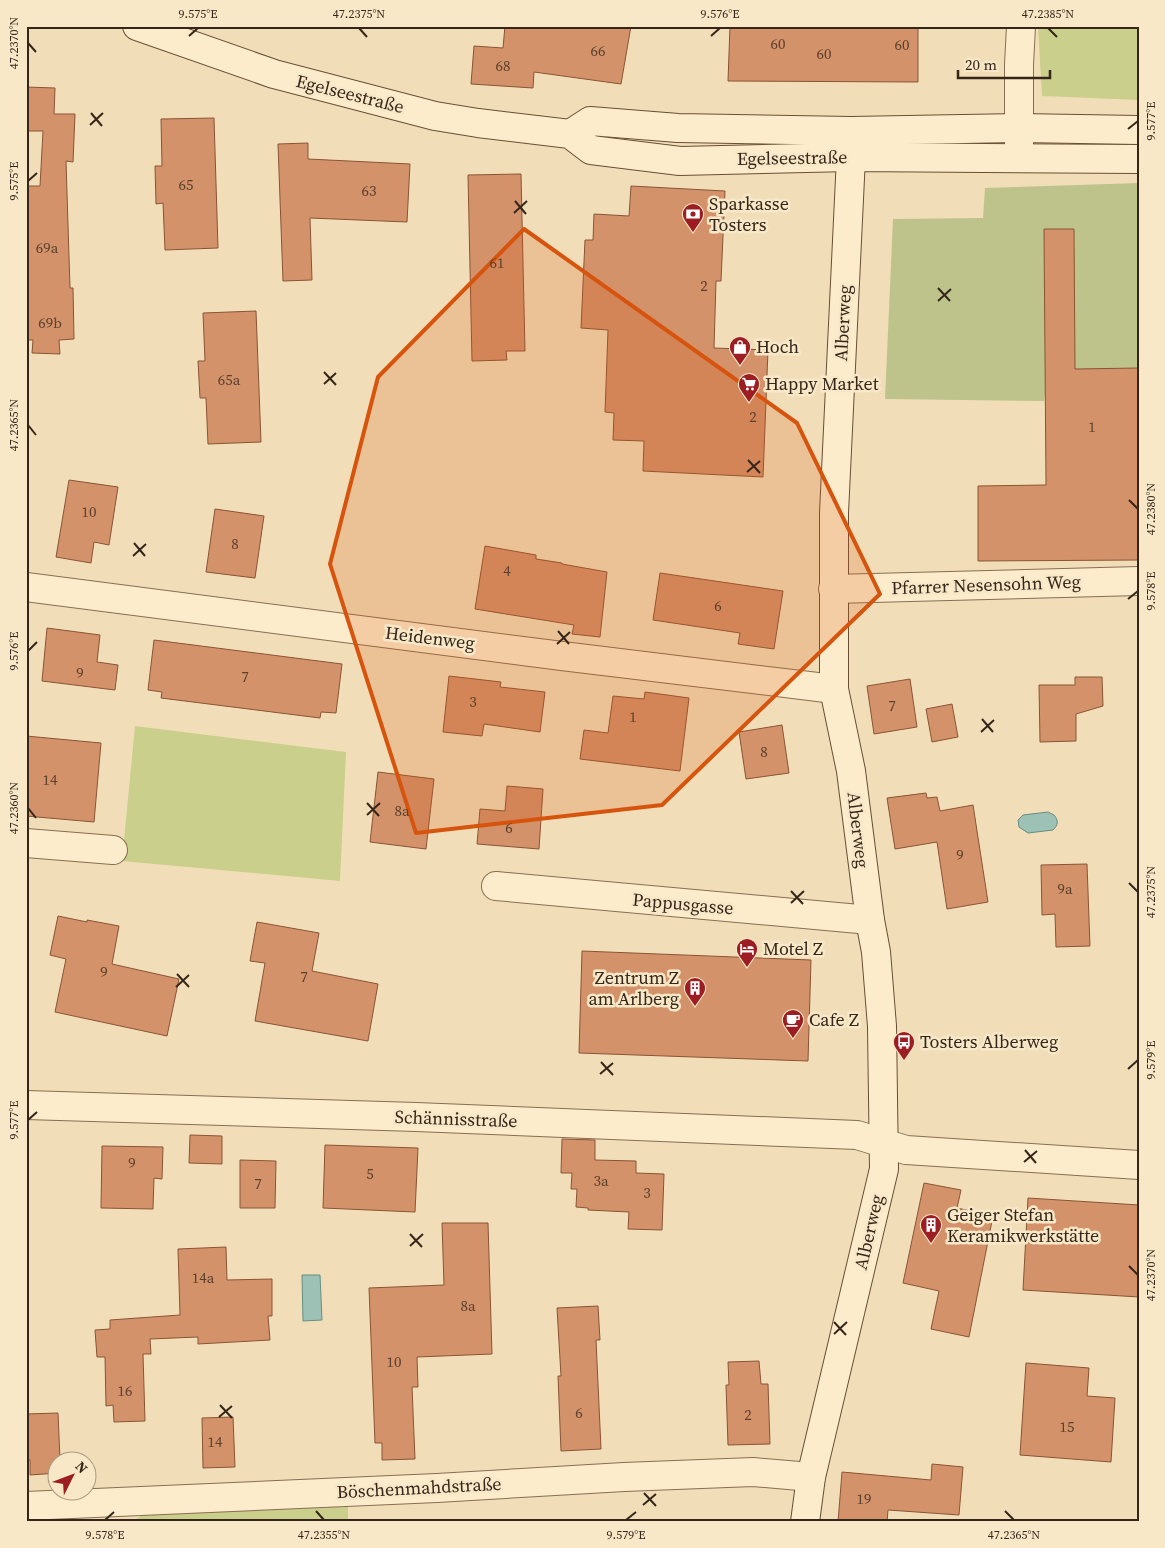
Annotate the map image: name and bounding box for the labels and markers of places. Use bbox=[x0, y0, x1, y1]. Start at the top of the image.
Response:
place label: Sparkasse Tosters bbox=[709, 191, 789, 237]
bank icon: Sparkasse Tosters bbox=[681, 202, 705, 233]
place label: Hoch bbox=[756, 334, 799, 359]
shop icon: Hoch bbox=[728, 335, 752, 366]
place label: Happy Market bbox=[765, 371, 879, 396]
supermarket icon: Happy Market bbox=[737, 372, 761, 403]
place label: Motel Z bbox=[763, 936, 823, 961]
hotel icon: Motel Z bbox=[735, 937, 759, 968]
place label: Zentrum Z am Arlberg bbox=[588, 965, 679, 1011]
building icon: Zentrum Z am Arlberg bbox=[683, 976, 707, 1007]
place label: Cafe Z bbox=[809, 1007, 859, 1032]
cafe icon: Cafe Z bbox=[781, 1008, 805, 1039]
place label: Tosters Alberweg bbox=[920, 1029, 1058, 1054]
bus stop icon: Tosters Alberweg bbox=[892, 1030, 916, 1061]
place label: Geiger Stefan Keramikwerkstätte bbox=[947, 1202, 1099, 1248]
building icon: Geiger Stefan Keramikwerkstätte bbox=[919, 1213, 943, 1244]

